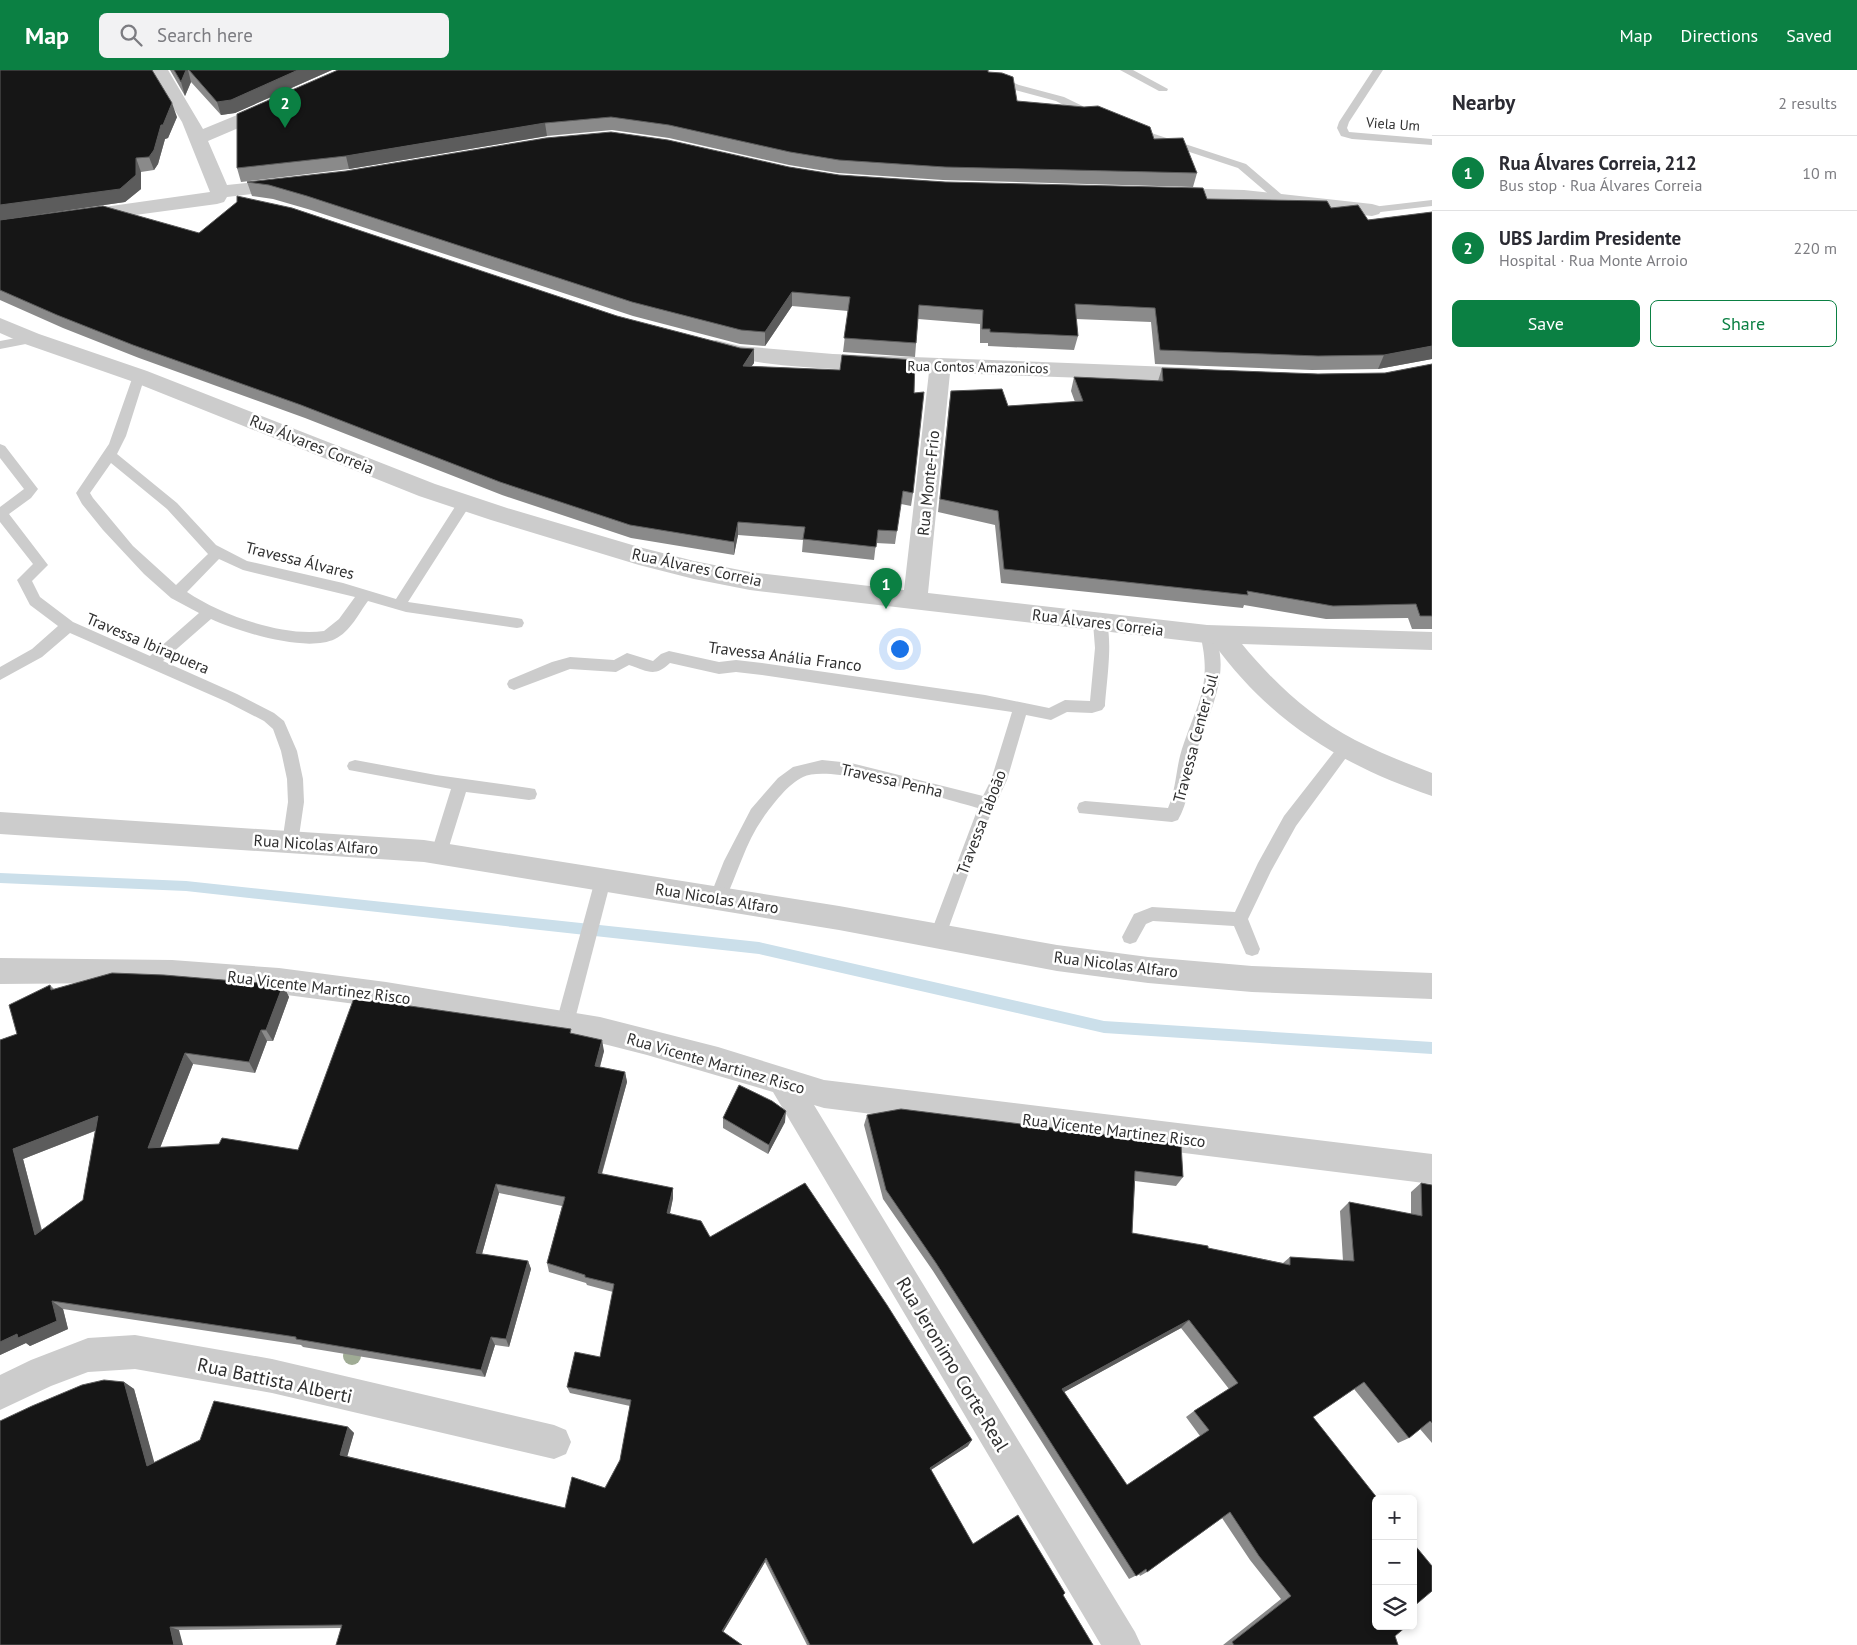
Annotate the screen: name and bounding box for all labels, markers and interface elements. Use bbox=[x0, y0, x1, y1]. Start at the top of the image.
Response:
search box bbox=[99, 13, 449, 58]
text: Map bbox=[25, 20, 69, 51]
icon: search bbox=[117, 21, 145, 49]
text: Search here bbox=[157, 23, 253, 47]
text: Map bbox=[1620, 24, 1652, 47]
text: Directions bbox=[1680, 24, 1758, 47]
text: Saved bbox=[1786, 24, 1832, 47]
pin: 2 bbox=[269, 87, 301, 128]
text: Nearby bbox=[1452, 89, 1515, 116]
text: 2 results bbox=[1778, 93, 1837, 113]
street label: Viela Um bbox=[1364, 113, 1421, 135]
text: Rua Álvares Correia, 212 bbox=[1499, 151, 1697, 175]
text: 1 bbox=[1463, 163, 1473, 183]
text: 10 m bbox=[1802, 163, 1837, 183]
text: Bus stop · Rua Álvares Correia bbox=[1499, 175, 1702, 195]
text: UBS Jardim Presidente bbox=[1499, 226, 1681, 250]
text: 2 bbox=[1463, 238, 1473, 258]
text: 220 m bbox=[1794, 238, 1837, 258]
text: Hospital · Rua Monte Arroio bbox=[1499, 250, 1688, 270]
button: Save bbox=[1452, 300, 1640, 347]
button: Share bbox=[1650, 300, 1837, 347]
street label: Rua Contos Amazonicos bbox=[907, 357, 1049, 377]
street label: Rua Álvares Correia bbox=[247, 410, 377, 478]
street label: Rua Monte-Frio bbox=[913, 429, 943, 537]
street label: Travessa Álvares bbox=[244, 537, 357, 583]
street label: Rua Álvares Correia bbox=[630, 543, 764, 591]
pin: 1 bbox=[870, 568, 902, 609]
street label: Rua Álvares Correia bbox=[1031, 604, 1165, 640]
street label: Travessa Ibirapuera bbox=[83, 608, 213, 678]
your location bbox=[887, 636, 913, 662]
street label: Travessa Anália Franco bbox=[707, 637, 863, 675]
street label: Travessa Center Sul bbox=[1168, 671, 1222, 804]
street label: Travessa Penha bbox=[839, 759, 945, 801]
street label: Travessa Taboão bbox=[952, 767, 1010, 877]
street label: Rua Nicolas Alfaro bbox=[253, 830, 379, 858]
street label: Rua Nicolas Alfaro bbox=[654, 878, 780, 918]
street label: Rua Nicolas Alfaro bbox=[1053, 946, 1179, 982]
street label: Rua Vicente Martinez Risco bbox=[226, 966, 412, 1008]
street label: Rua Vicente Martinez Risco bbox=[625, 1028, 807, 1098]
street label: Rua Vicente Martinez Risco bbox=[1021, 1109, 1207, 1151]
street label: Rua Jeronimo Corte-Real bbox=[891, 1273, 1015, 1456]
street label: Rua Battista Alberti bbox=[195, 1352, 355, 1408]
map controls bbox=[1372, 1495, 1417, 1630]
button: + bbox=[1372, 1495, 1417, 1540]
button: − bbox=[1372, 1540, 1417, 1585]
button: layers bbox=[1372, 1585, 1417, 1630]

